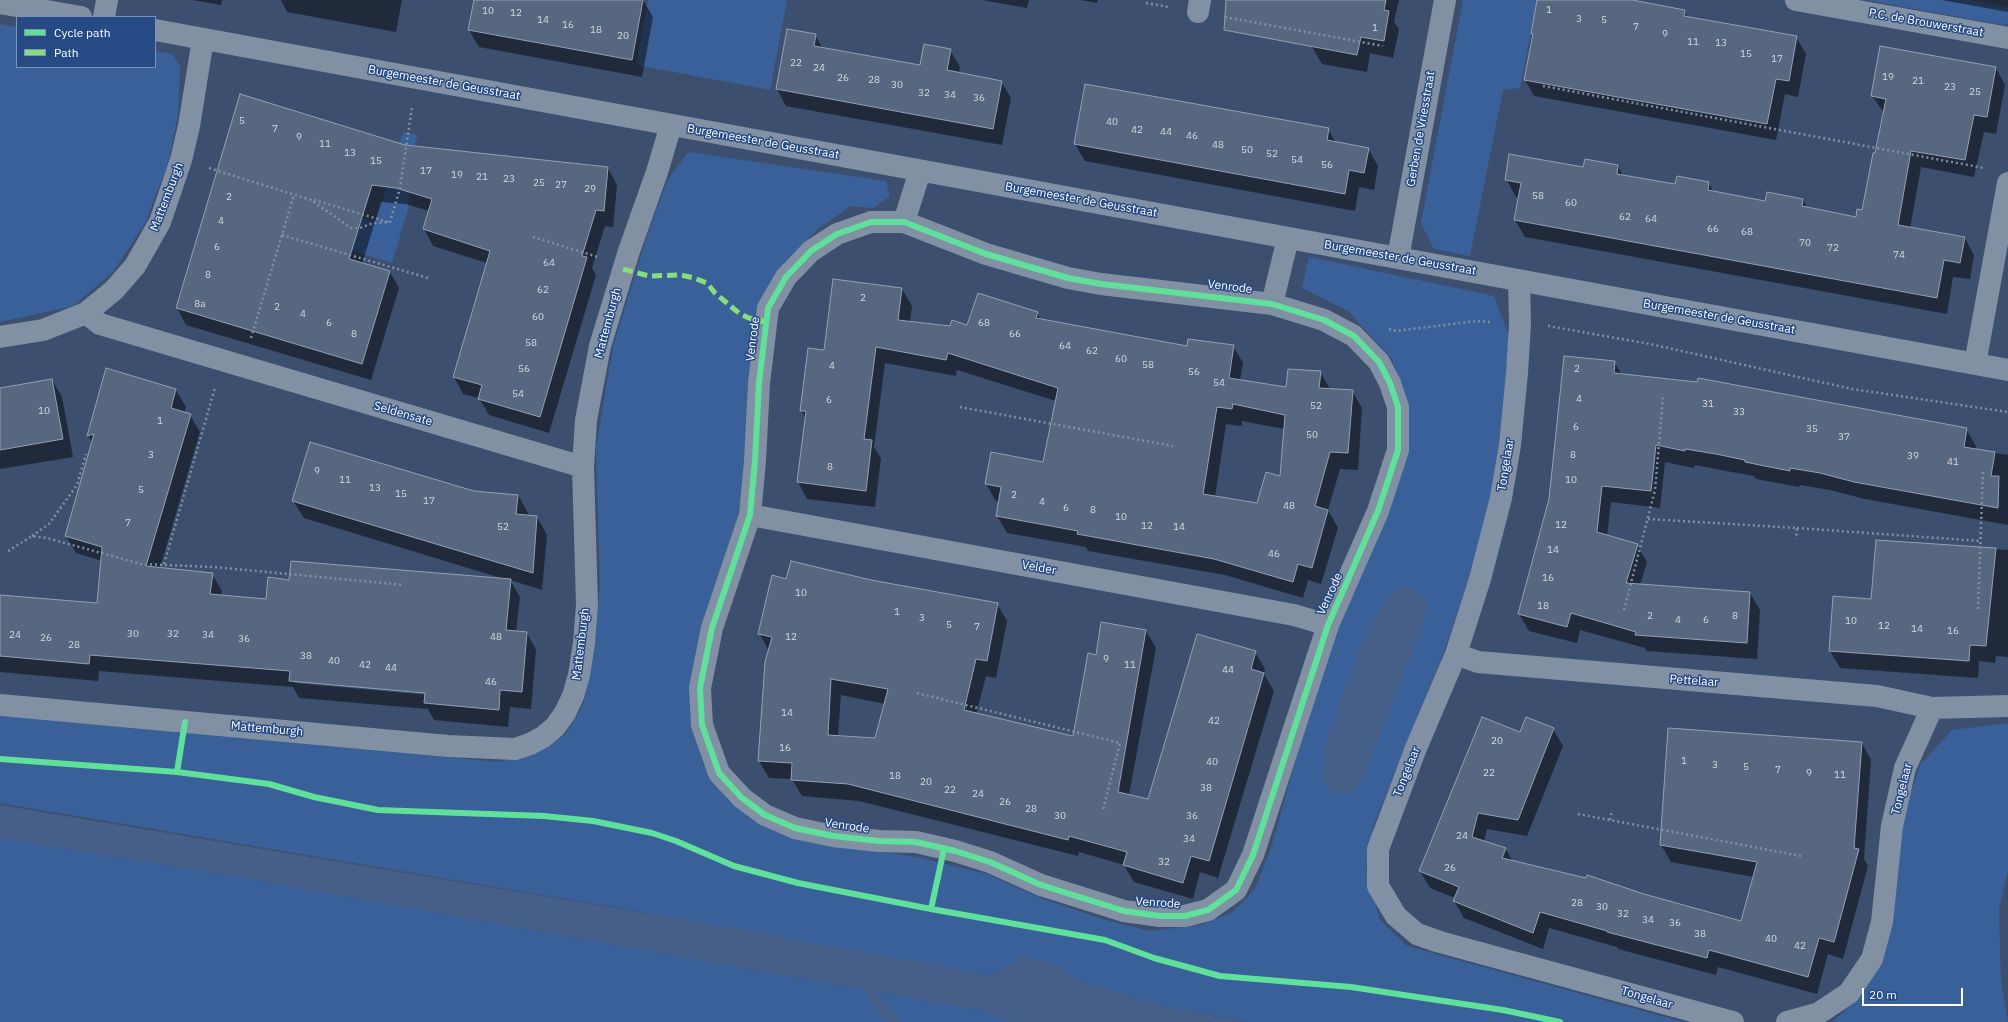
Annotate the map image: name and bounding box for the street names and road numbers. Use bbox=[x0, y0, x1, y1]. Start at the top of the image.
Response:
street label: P.C. de Brouwerstraat bbox=[1868, 6, 1984, 40]
street label: Burgemeester de Geusstraat bbox=[367, 63, 521, 103]
street label: Gerben de Vriesstraat bbox=[1404, 70, 1438, 188]
street label: Burgemeester de Geusstraat bbox=[686, 122, 840, 162]
street label: Mattemburgh bbox=[147, 161, 187, 233]
street label: Burgemeester de Geusstraat bbox=[1004, 180, 1158, 220]
street label: Burgemeester de Geusstraat bbox=[1323, 238, 1477, 278]
street label: Venrode bbox=[1207, 277, 1253, 297]
street label: Mattemburgh bbox=[592, 286, 624, 360]
street label: Burgemeester de Geusstraat bbox=[1642, 297, 1796, 337]
street label: Venrode bbox=[743, 316, 763, 362]
street label: Seldensate bbox=[372, 399, 434, 429]
street label: Tongelaar bbox=[1495, 438, 1517, 492]
street label: Velder bbox=[1021, 558, 1057, 578]
street label: Venrode bbox=[1314, 571, 1346, 617]
street label: Mattemburgh bbox=[569, 607, 593, 681]
street label: Pettelaar bbox=[1669, 672, 1719, 690]
street label: Mattemburgh bbox=[230, 719, 304, 739]
street label: Tongelaar bbox=[1390, 745, 1424, 799]
street label: Tongelaar bbox=[1889, 762, 1915, 816]
street label: Venrode bbox=[824, 816, 870, 836]
street label: Venrode bbox=[1135, 894, 1181, 912]
street label: Tongelaar bbox=[1620, 984, 1674, 1012]

